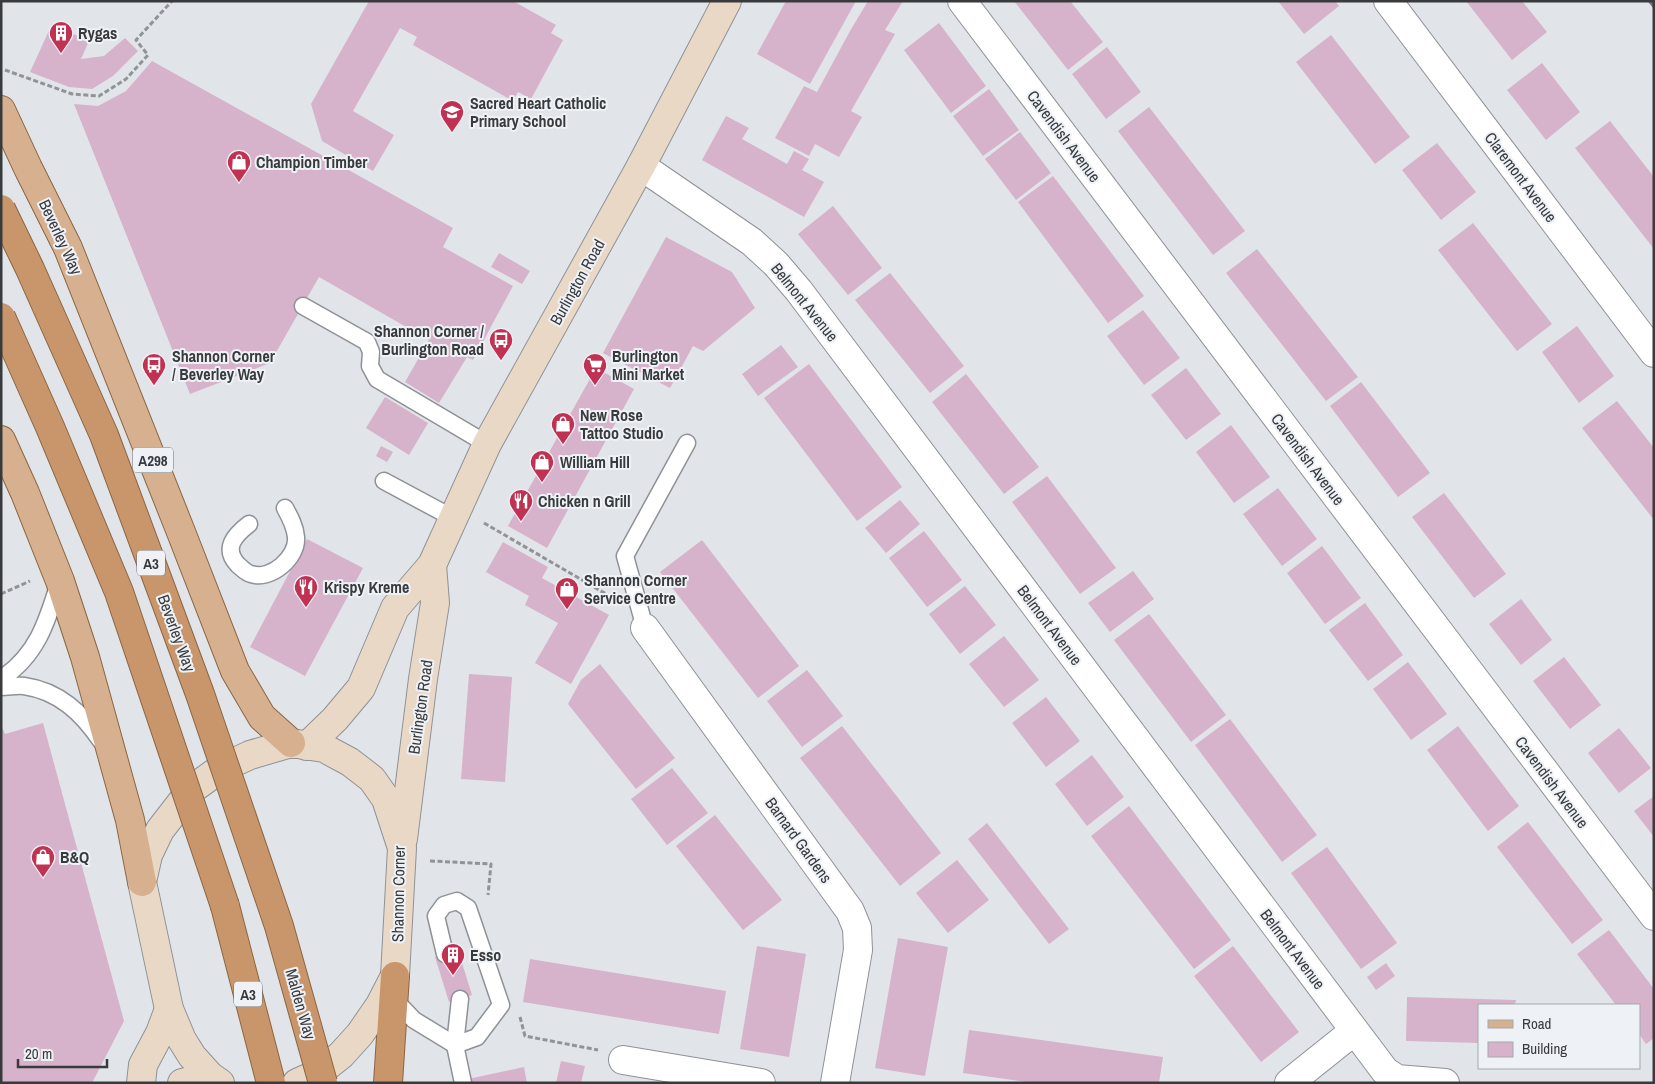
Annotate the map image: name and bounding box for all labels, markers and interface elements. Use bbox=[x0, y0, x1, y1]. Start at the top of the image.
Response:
building icon: Rygas bbox=[48, 20, 74, 54]
place label: Rygas bbox=[78, 22, 117, 44]
street label: Cavendish Avenue bbox=[1022, 85, 1106, 187]
place label: Sacred Heart Catholic Primary School bbox=[470, 92, 606, 132]
school or university icon: Sacred Heart Catholic Primary School bbox=[439, 99, 465, 133]
street label: Claremont Avenue bbox=[1480, 127, 1562, 227]
shop icon: Champion Timber bbox=[226, 149, 252, 183]
place label: Champion Timber bbox=[256, 151, 368, 173]
street label: Beverley Way bbox=[34, 196, 88, 279]
street label: Burlington Road bbox=[544, 235, 610, 329]
street label: Belmont Avenue bbox=[766, 258, 844, 346]
place label: Shannon Corner / Burlington Road bbox=[374, 320, 484, 360]
bus stop icon: Shannon Corner / Burlington Road bbox=[488, 327, 514, 361]
place label: Shannon Corner / Beverley Way bbox=[172, 345, 276, 385]
place label: Burlington Mini Market bbox=[612, 345, 685, 385]
bus stop icon: Shannon Corner / Beverley Way bbox=[141, 352, 167, 386]
supermarket icon: Burlington Mini Market bbox=[582, 352, 608, 386]
place label: New Rose Tattoo Studio bbox=[580, 404, 664, 444]
street label: Cavendish Avenue bbox=[1266, 408, 1350, 510]
shop icon: New Rose Tattoo Studio bbox=[550, 411, 576, 445]
road number: A298 bbox=[133, 448, 173, 472]
shop icon: William Hill bbox=[529, 449, 555, 483]
place label: William Hill bbox=[560, 451, 630, 473]
restaurant icon: Chicken n Grill bbox=[508, 488, 534, 522]
place label: Chicken n Grill bbox=[538, 490, 631, 512]
road number: A3 bbox=[137, 550, 165, 576]
place label: Shannon Corner Service Centre bbox=[584, 569, 688, 609]
restaurant icon: Krispy Kreme bbox=[293, 574, 319, 608]
place label: Krispy Kreme bbox=[324, 576, 409, 598]
shop icon: Shannon Corner Service Centre bbox=[554, 576, 580, 610]
street label: Belmont Avenue bbox=[1013, 580, 1087, 670]
street label: Beverley Way bbox=[153, 591, 201, 675]
street label: Burlington Road bbox=[403, 659, 437, 755]
street label: Cavendish Avenue bbox=[1510, 731, 1594, 833]
street label: Barnard Gardens bbox=[761, 793, 837, 887]
shop icon: B&Q bbox=[30, 844, 56, 878]
street label: Shannon Corner bbox=[386, 845, 410, 942]
place label: B&Q bbox=[60, 846, 89, 868]
street label: Belmont Avenue bbox=[1256, 904, 1330, 994]
building icon: Esso bbox=[440, 942, 466, 976]
place label: Esso bbox=[470, 944, 501, 966]
street label: Malden Way bbox=[280, 966, 322, 1042]
road number: A3 bbox=[234, 982, 262, 1006]
legend bbox=[1478, 1004, 1640, 1069]
text: Road bbox=[1522, 1013, 1551, 1034]
scale bar bbox=[18, 1036, 106, 1068]
text: Building bbox=[1522, 1038, 1567, 1059]
text: 20 m bbox=[25, 1043, 52, 1064]

